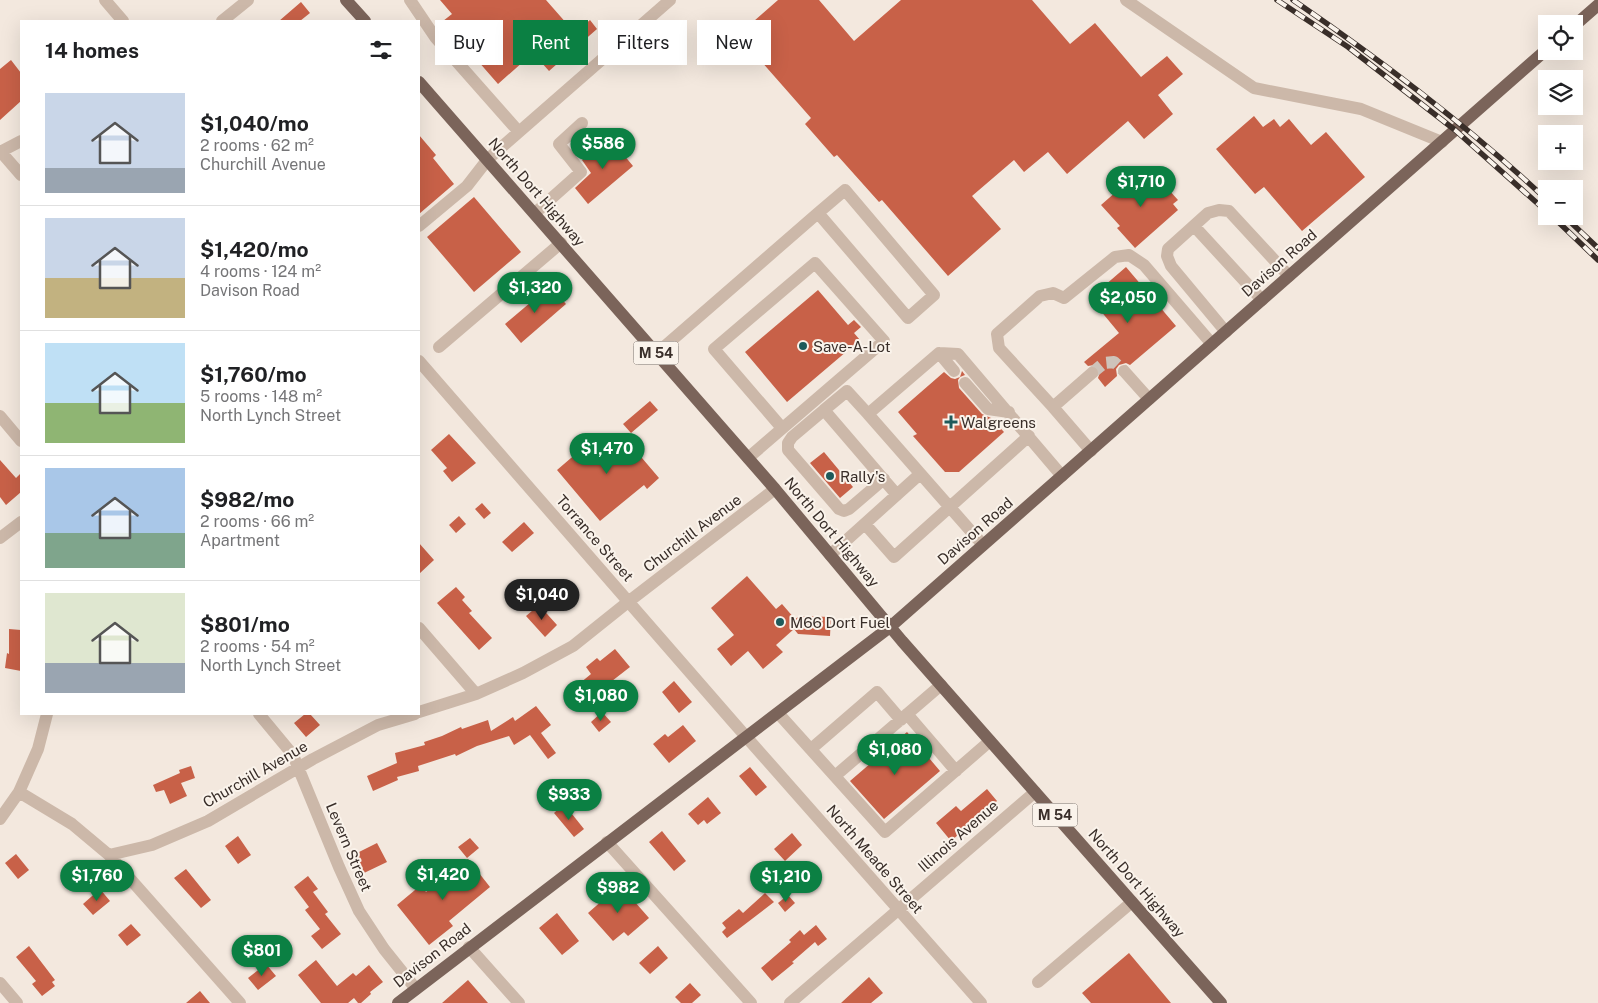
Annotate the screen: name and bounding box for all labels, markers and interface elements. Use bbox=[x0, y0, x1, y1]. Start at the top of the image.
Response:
map controls bbox=[1538, 15, 1583, 225]
button: locate bbox=[1538, 15, 1583, 60]
chip: Buy bbox=[435, 20, 503, 65]
chip: Rent bbox=[513, 20, 588, 65]
chip: Filters bbox=[598, 20, 687, 65]
chip: New bbox=[697, 20, 771, 65]
icon: filters bbox=[367, 36, 395, 64]
text: 14 homes bbox=[45, 38, 139, 63]
button: layers bbox=[1538, 70, 1583, 115]
text: $1,040/mo bbox=[200, 111, 309, 136]
icon: home bbox=[85, 113, 145, 173]
button: + bbox=[1538, 125, 1583, 170]
pin: $586 bbox=[573, 128, 633, 170]
street label: North Dort Highway bbox=[485, 134, 589, 250]
text: $586 bbox=[582, 134, 624, 153]
text: 2 rooms · 62 m² bbox=[200, 136, 314, 155]
text: Churchill Avenue bbox=[200, 155, 326, 174]
pin: $1,710 bbox=[1100, 166, 1182, 208]
text: $1,710 bbox=[1117, 172, 1165, 191]
button: − bbox=[1538, 180, 1583, 225]
street label: Davison Road bbox=[1238, 226, 1320, 300]
text: $1,420/mo bbox=[200, 237, 309, 262]
icon: home bbox=[85, 238, 145, 298]
text: 4 rooms · 124 m² bbox=[200, 262, 321, 281]
pin: $1,320 bbox=[494, 272, 576, 314]
text: $1,320 bbox=[508, 278, 562, 297]
text: Davison Road bbox=[200, 281, 300, 300]
pin: $2,050 bbox=[1087, 282, 1169, 324]
text: $2,050 bbox=[1100, 288, 1156, 307]
place label: Save-A-Lot bbox=[813, 338, 891, 355]
marker: Save-A-Lot bbox=[797, 340, 809, 352]
road number: M 54 bbox=[634, 342, 678, 364]
text: $1,760/mo bbox=[200, 362, 307, 387]
icon: home bbox=[85, 363, 145, 423]
text: 5 rooms · 148 m² bbox=[200, 387, 322, 406]
text: North Lynch Street bbox=[200, 406, 341, 425]
place label: Walgreens bbox=[961, 414, 1036, 431]
marker: Walgreens bbox=[945, 416, 957, 428]
pin: $1,470 bbox=[566, 432, 648, 475]
text: $1,470 bbox=[581, 439, 633, 458]
place label: Rally's bbox=[840, 468, 885, 485]
marker: Rally's bbox=[824, 470, 836, 482]
street label: North Dort Highway bbox=[781, 474, 883, 590]
text: $982/mo bbox=[200, 487, 294, 512]
icon: home bbox=[85, 488, 145, 548]
street label: Torrance Street bbox=[553, 491, 637, 585]
street label: Churchill Avenue bbox=[640, 491, 744, 575]
street label: Davison Road bbox=[934, 494, 1016, 568]
text: 2 rooms · 66 m² bbox=[200, 512, 314, 531]
text: Apartment bbox=[200, 531, 280, 550]
pin: $1,040 bbox=[501, 578, 583, 621]
text: $1,040 bbox=[515, 585, 569, 604]
text: $801/mo bbox=[200, 612, 290, 637]
icon: home bbox=[85, 613, 145, 673]
place label: M66 Dort Fuel bbox=[790, 614, 890, 631]
marker: M66 Dort Fuel bbox=[774, 616, 786, 628]
text: 2 rooms · 54 m² bbox=[200, 637, 315, 656]
text: North Lynch Street bbox=[200, 656, 341, 675]
pin: $1,080 bbox=[560, 680, 642, 722]
text: $1,080 bbox=[574, 686, 628, 705]
pin: $1,080 bbox=[854, 734, 936, 776]
street label: Churchill Avenue bbox=[200, 737, 310, 811]
text: $1,080 bbox=[868, 740, 922, 759]
pin: $933 bbox=[539, 778, 599, 821]
text: $933 bbox=[548, 785, 590, 804]
street label: Illinois Avenue bbox=[915, 797, 1001, 875]
street label: Levern Street bbox=[323, 800, 375, 894]
street label: North Meade Street bbox=[823, 801, 927, 917]
road number: M 54 bbox=[1032, 804, 1078, 826]
street label: North Dort Highway bbox=[1085, 825, 1189, 941]
pin: $1,420 bbox=[402, 858, 484, 901]
pin: $1,760 bbox=[56, 860, 138, 902]
pin: $1,210 bbox=[745, 860, 827, 903]
text: $1,420 bbox=[416, 865, 470, 884]
text: $1,760 bbox=[71, 866, 123, 885]
text: $1,210 bbox=[761, 867, 811, 886]
pin: $982 bbox=[588, 872, 648, 914]
text: $982 bbox=[597, 878, 639, 897]
street label: Davison Road bbox=[390, 919, 474, 991]
pin: $801 bbox=[232, 934, 292, 977]
text: $801 bbox=[243, 941, 281, 960]

